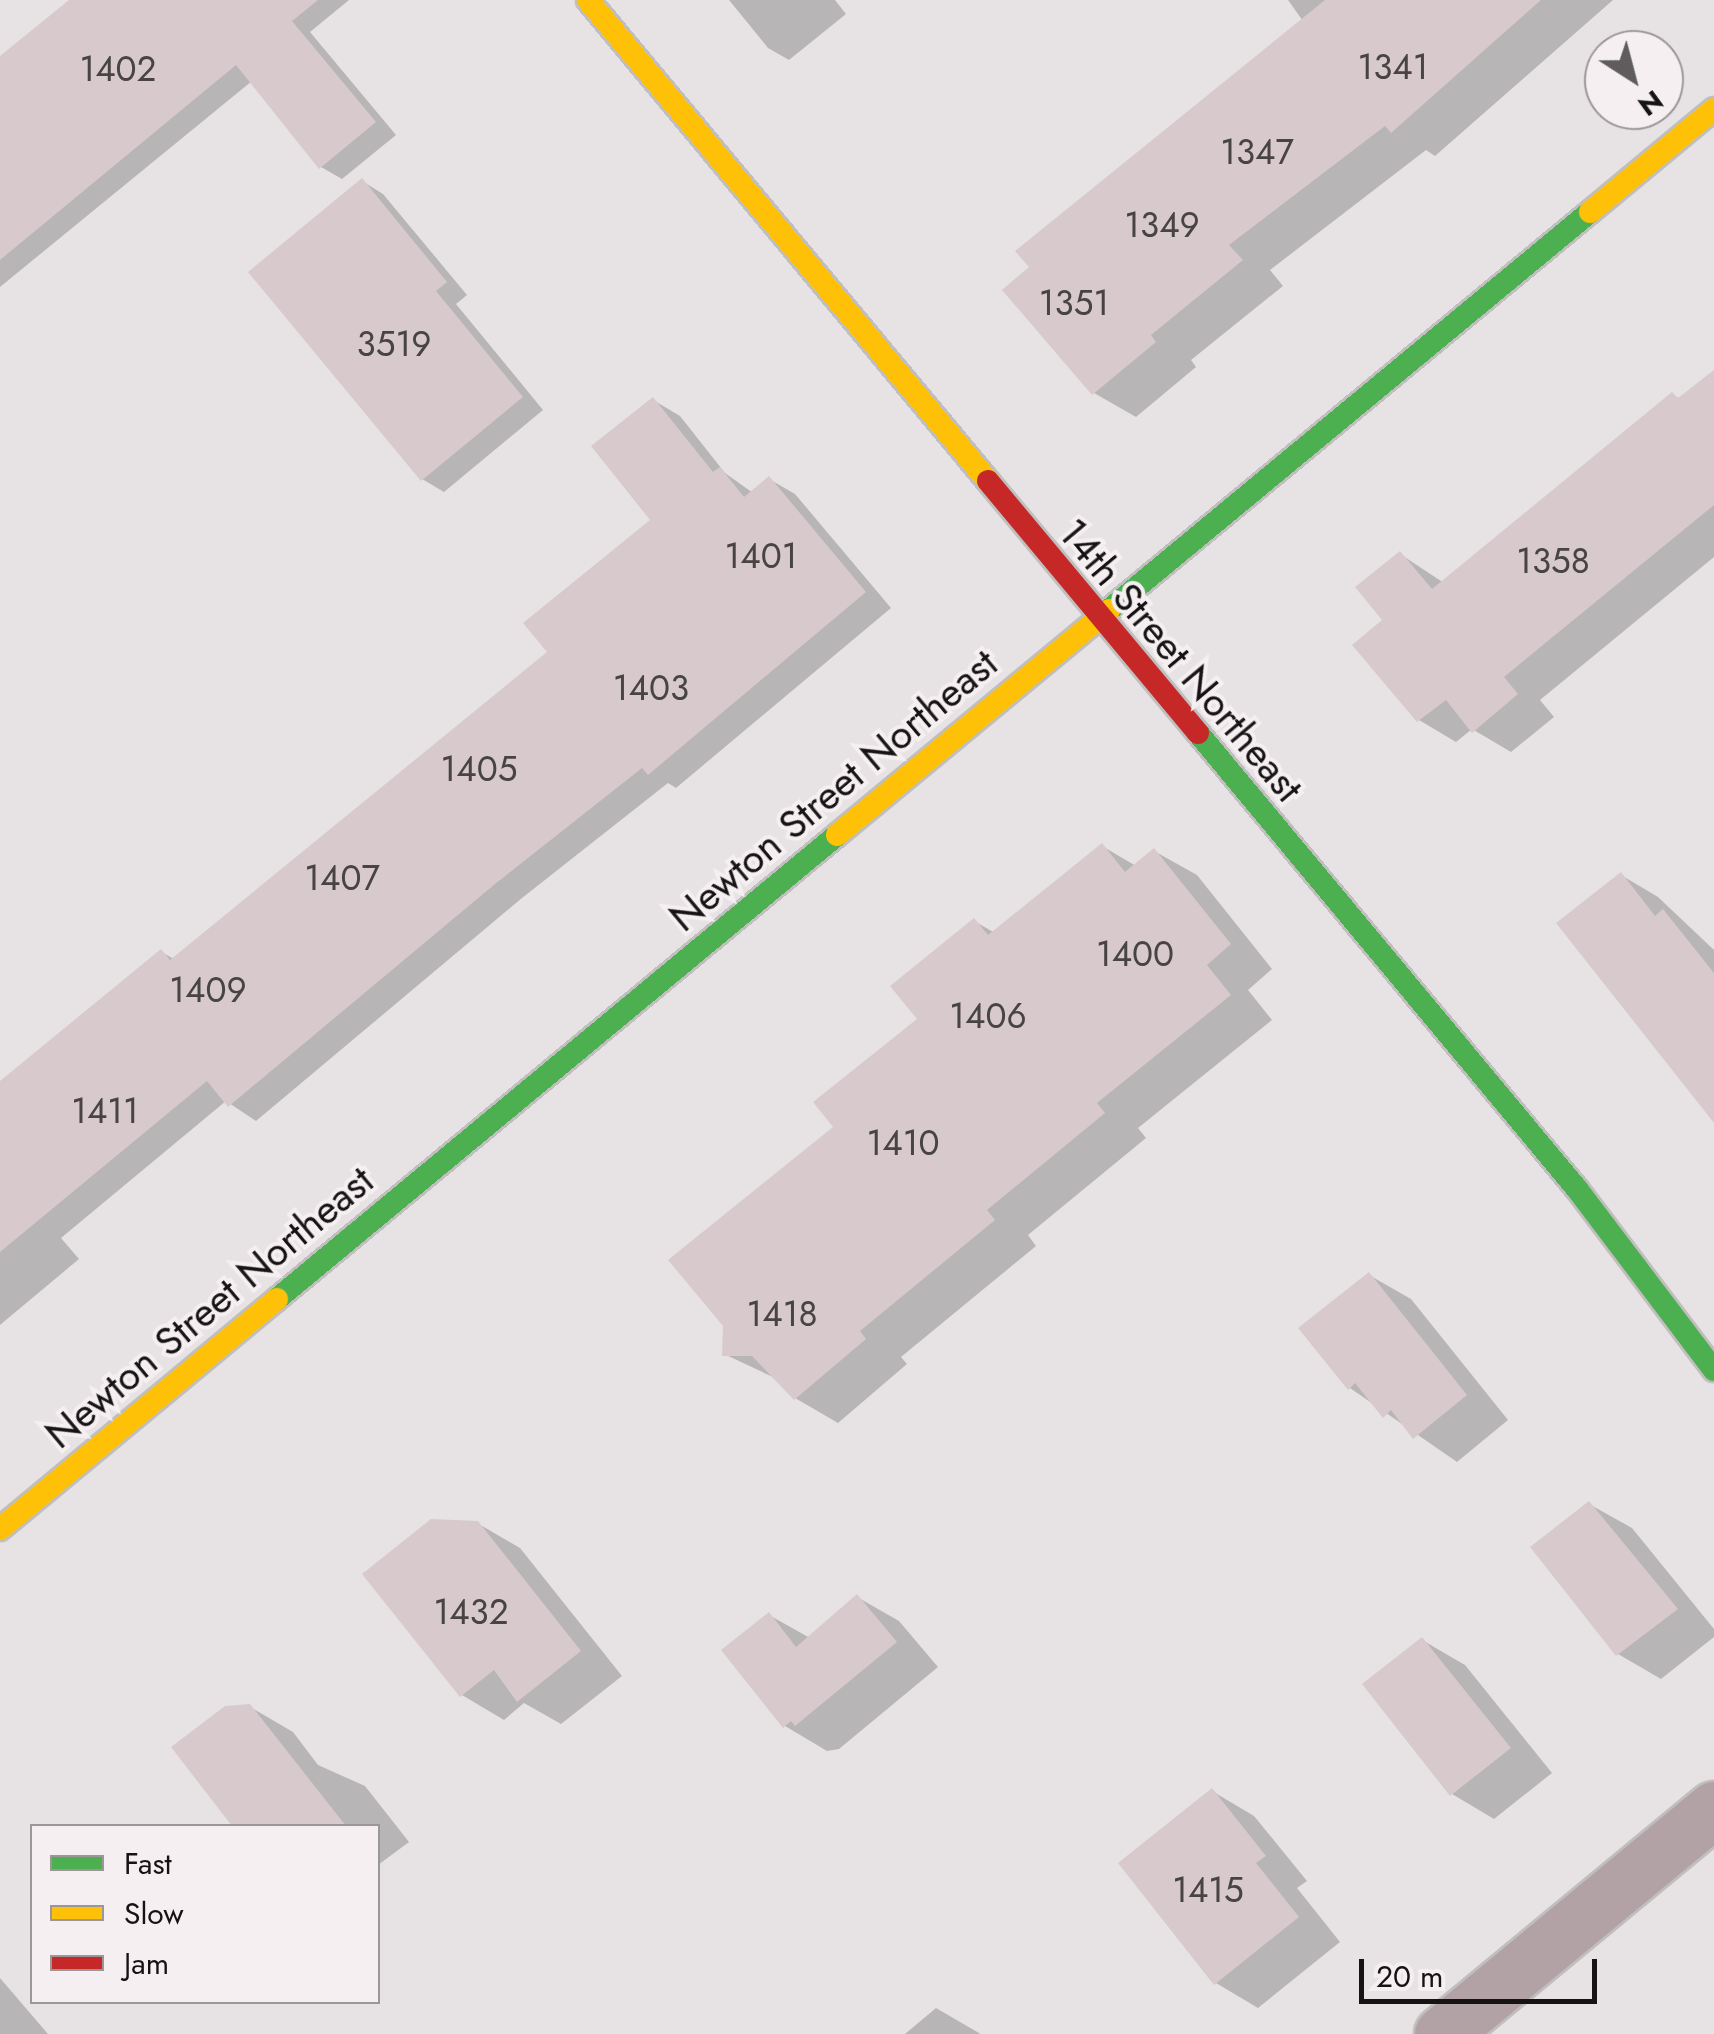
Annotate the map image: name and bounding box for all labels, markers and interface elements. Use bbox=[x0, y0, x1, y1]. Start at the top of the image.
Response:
north arrow bbox=[1584, 30, 1684, 130]
house number: 1341 bbox=[1357, 46, 1429, 88]
house number: 1402 bbox=[79, 48, 157, 90]
text: N bbox=[1630, 80, 1672, 126]
house number: 1347 bbox=[1220, 131, 1294, 173]
house number: 1349 bbox=[1124, 204, 1200, 246]
house number: 1351 bbox=[1039, 282, 1109, 324]
house number: 3519 bbox=[357, 323, 431, 365]
street label: 14th Street Northeast bbox=[1049, 509, 1313, 811]
house number: 1401 bbox=[725, 535, 797, 577]
house number: 1358 bbox=[1516, 540, 1590, 582]
street label: Newton Street Northeast bbox=[659, 639, 1007, 941]
house number: 1403 bbox=[613, 667, 689, 709]
house number: 1405 bbox=[441, 748, 517, 790]
house number: 1407 bbox=[304, 857, 380, 899]
house number: 1400 bbox=[1096, 933, 1174, 975]
house number: 1409 bbox=[169, 969, 247, 1011]
house number: 1406 bbox=[949, 995, 1027, 1037]
house number: 1411 bbox=[71, 1090, 139, 1132]
house number: 1410 bbox=[867, 1122, 939, 1164]
street label: Newton Street Northeast bbox=[35, 1156, 383, 1458]
house number: 1418 bbox=[746, 1293, 818, 1335]
house number: 1432 bbox=[433, 1591, 509, 1633]
legend bbox=[30, 1824, 380, 2004]
text: Fast bbox=[124, 1842, 172, 1885]
house number: 1415 bbox=[1172, 1869, 1244, 1911]
text: Slow bbox=[124, 1892, 184, 1935]
scale bar bbox=[1364, 1939, 1602, 2001]
text: Jam bbox=[124, 1942, 169, 1985]
text: 20 m bbox=[1376, 1955, 1443, 1998]

